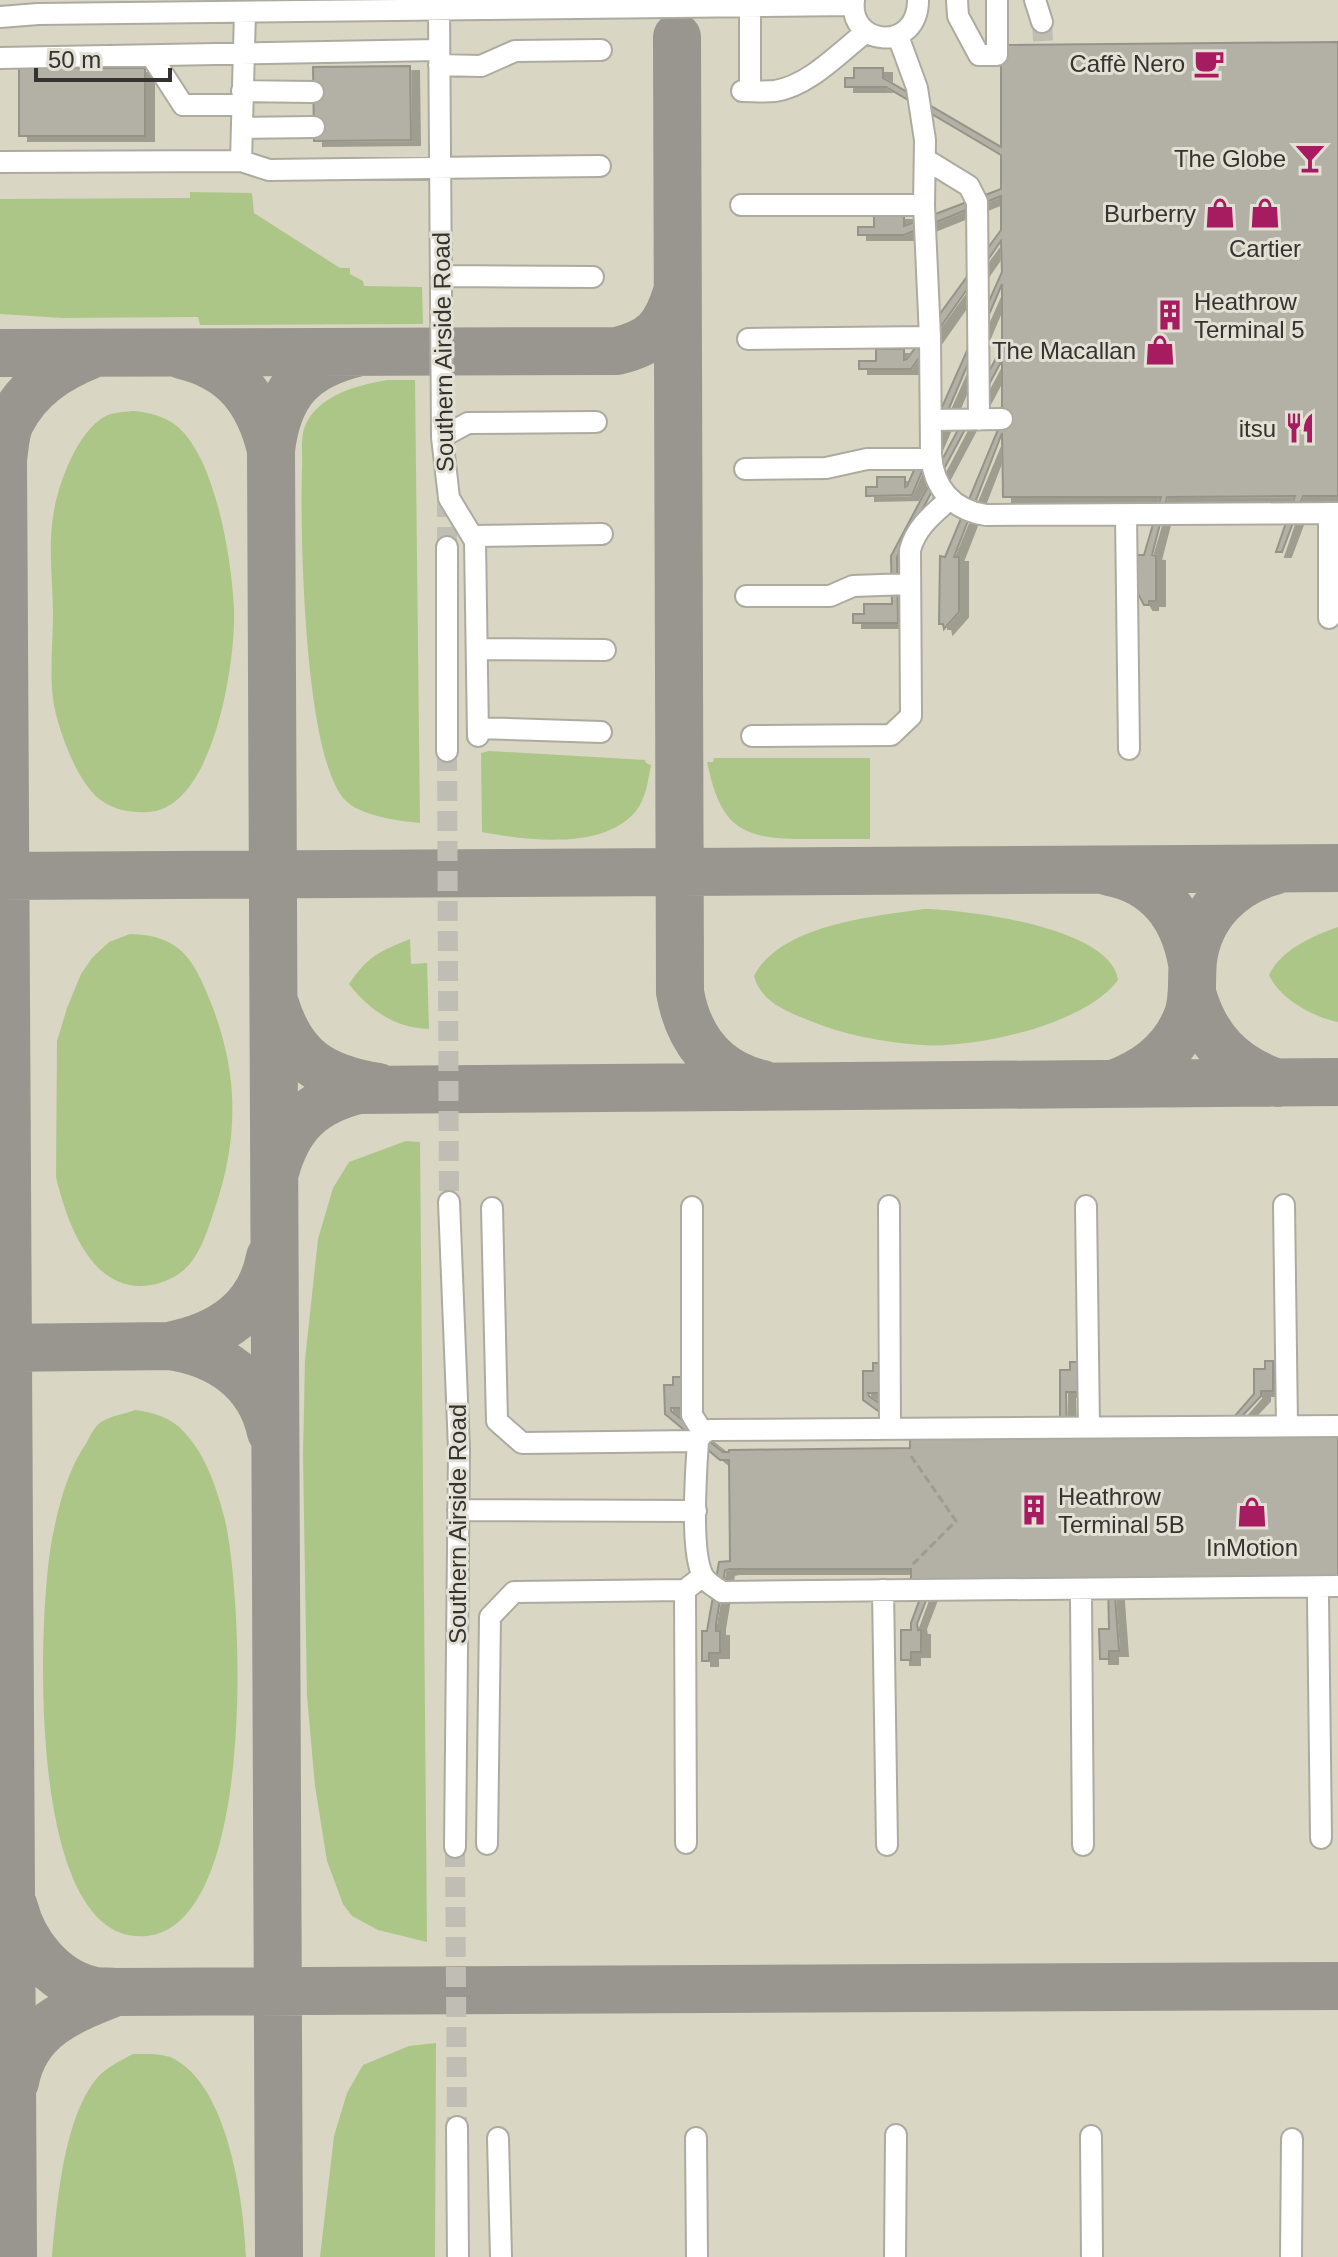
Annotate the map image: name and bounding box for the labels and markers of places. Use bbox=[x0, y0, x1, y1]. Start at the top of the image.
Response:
cafe icon: Caffè Nero bbox=[1192, 46, 1226, 80]
place label: Caffè Nero bbox=[1069, 50, 1185, 77]
bar icon: The Globe bbox=[1293, 141, 1327, 175]
place label: The Globe bbox=[1174, 145, 1286, 172]
shop icon: Burberry bbox=[1203, 196, 1237, 230]
shop icon: Cartier bbox=[1248, 196, 1282, 230]
place label: Burberry bbox=[1104, 200, 1196, 227]
place label: Cartier bbox=[1229, 235, 1301, 262]
place label: Heathrow Terminal 5 bbox=[1194, 288, 1305, 343]
building icon: Heathrow Terminal 5 bbox=[1153, 298, 1187, 332]
shop icon: The Macallan bbox=[1143, 333, 1177, 367]
place label: The Macallan bbox=[992, 337, 1136, 364]
restaurant icon: itsu bbox=[1283, 411, 1317, 445]
place label: itsu bbox=[1239, 415, 1276, 442]
place label: Heathrow Terminal 5B bbox=[1058, 1483, 1185, 1538]
building icon: Heathrow Terminal 5B bbox=[1017, 1493, 1051, 1527]
shop icon: InMotion bbox=[1235, 1495, 1269, 1529]
place label: InMotion bbox=[1206, 1534, 1298, 1561]

